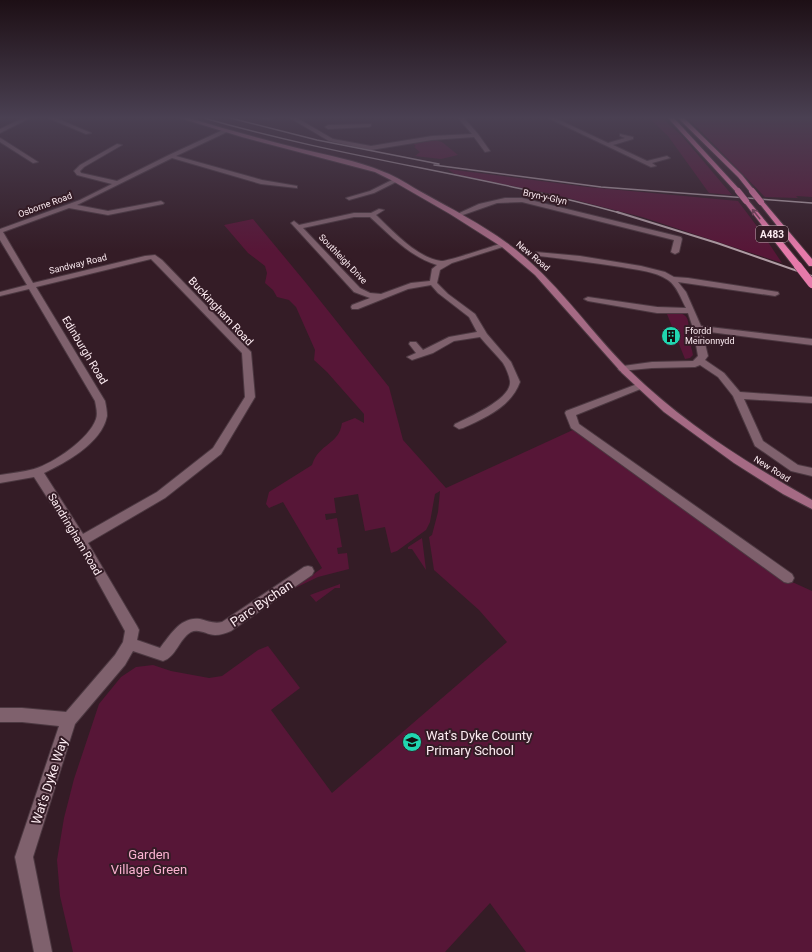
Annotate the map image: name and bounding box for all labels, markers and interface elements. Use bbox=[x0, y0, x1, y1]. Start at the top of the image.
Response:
street label: Bryn-y-Glyn bbox=[522, 187, 568, 207]
street label: Osborne Road bbox=[17, 191, 73, 219]
one-way arrow bbox=[752, 208, 760, 219]
road number: A483 bbox=[756, 226, 788, 242]
street label: Southleigh Drive bbox=[317, 232, 369, 286]
street label: New Road bbox=[514, 239, 552, 273]
street label: Sandway Road bbox=[48, 252, 108, 276]
street label: Buckingham Road bbox=[186, 274, 256, 348]
street label: Edinburgh Road bbox=[59, 314, 110, 387]
building icon: Ffordd Meirionnydd bbox=[660, 325, 682, 347]
place label: Ffordd Meirionnydd bbox=[685, 326, 734, 346]
street label: New Road bbox=[752, 454, 792, 484]
street label: Sandringham Road bbox=[45, 491, 104, 578]
street label: Parc Bychan bbox=[227, 577, 295, 630]
place label: Wat's Dyke County Primary School bbox=[426, 728, 532, 758]
school or university icon: Wat's Dyke County Primary School bbox=[401, 731, 423, 753]
street label: Wat's Dyke Way bbox=[28, 736, 71, 826]
park label: Garden Village Green bbox=[111, 847, 187, 877]

